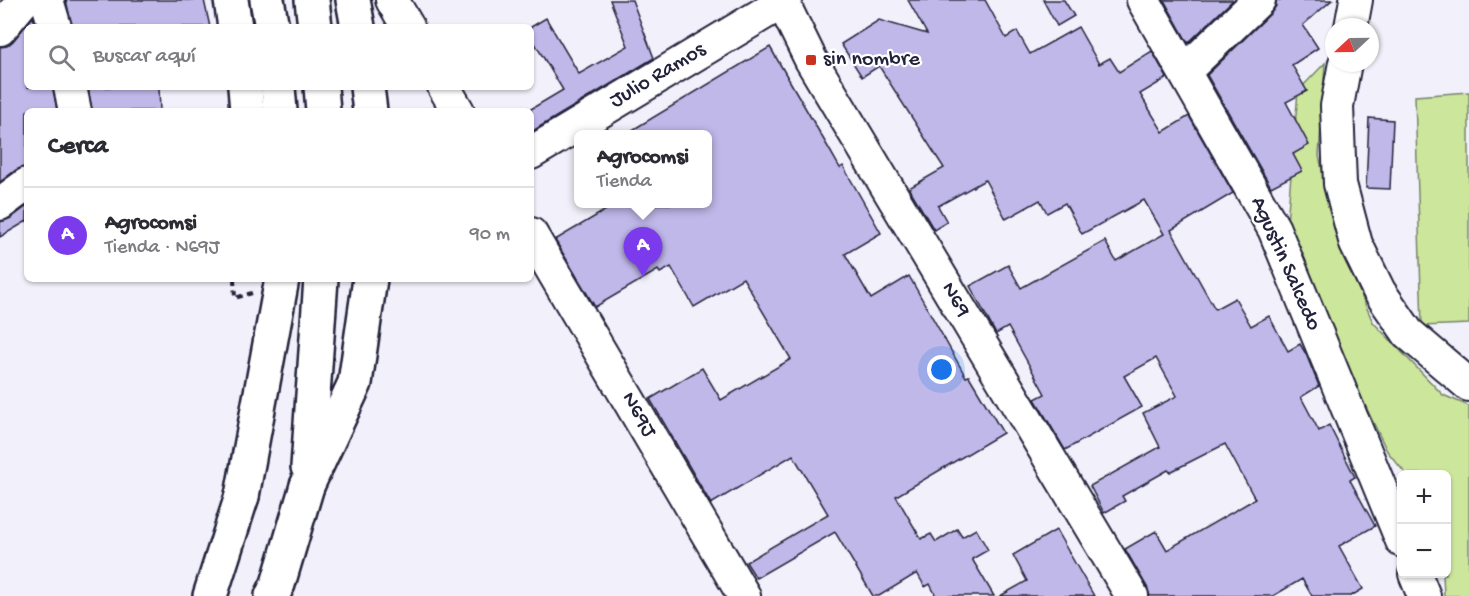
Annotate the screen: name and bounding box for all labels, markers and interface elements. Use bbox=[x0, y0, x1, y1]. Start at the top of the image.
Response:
north arrow bbox=[1325, 18, 1379, 72]
search box bbox=[24, 24, 534, 90]
street label: Julio Ramos bbox=[605, 37, 711, 115]
icon: search bbox=[45, 41, 78, 74]
text: Buscar aquí bbox=[93, 44, 196, 70]
place label: sin nombre bbox=[823, 47, 920, 73]
marker: sin nombre bbox=[804, 53, 818, 67]
popup bbox=[574, 130, 712, 208]
text: Cerca bbox=[48, 132, 108, 163]
text: Agrocomsi bbox=[597, 145, 689, 171]
text: Tienda bbox=[597, 171, 652, 194]
street label: Agustin Salcedo bbox=[1244, 193, 1326, 335]
text: Agrocomsi bbox=[105, 211, 197, 237]
text: A bbox=[62, 224, 73, 247]
text: 90 m bbox=[470, 224, 510, 247]
pin: A bbox=[624, 228, 662, 277]
text: Tienda · N69J bbox=[105, 237, 219, 260]
street label: N69 bbox=[934, 278, 976, 322]
your location bbox=[927, 355, 956, 384]
street label: N69J bbox=[615, 388, 662, 444]
map controls bbox=[1397, 470, 1451, 578]
button: + bbox=[1397, 470, 1451, 524]
button: − bbox=[1397, 524, 1451, 578]

